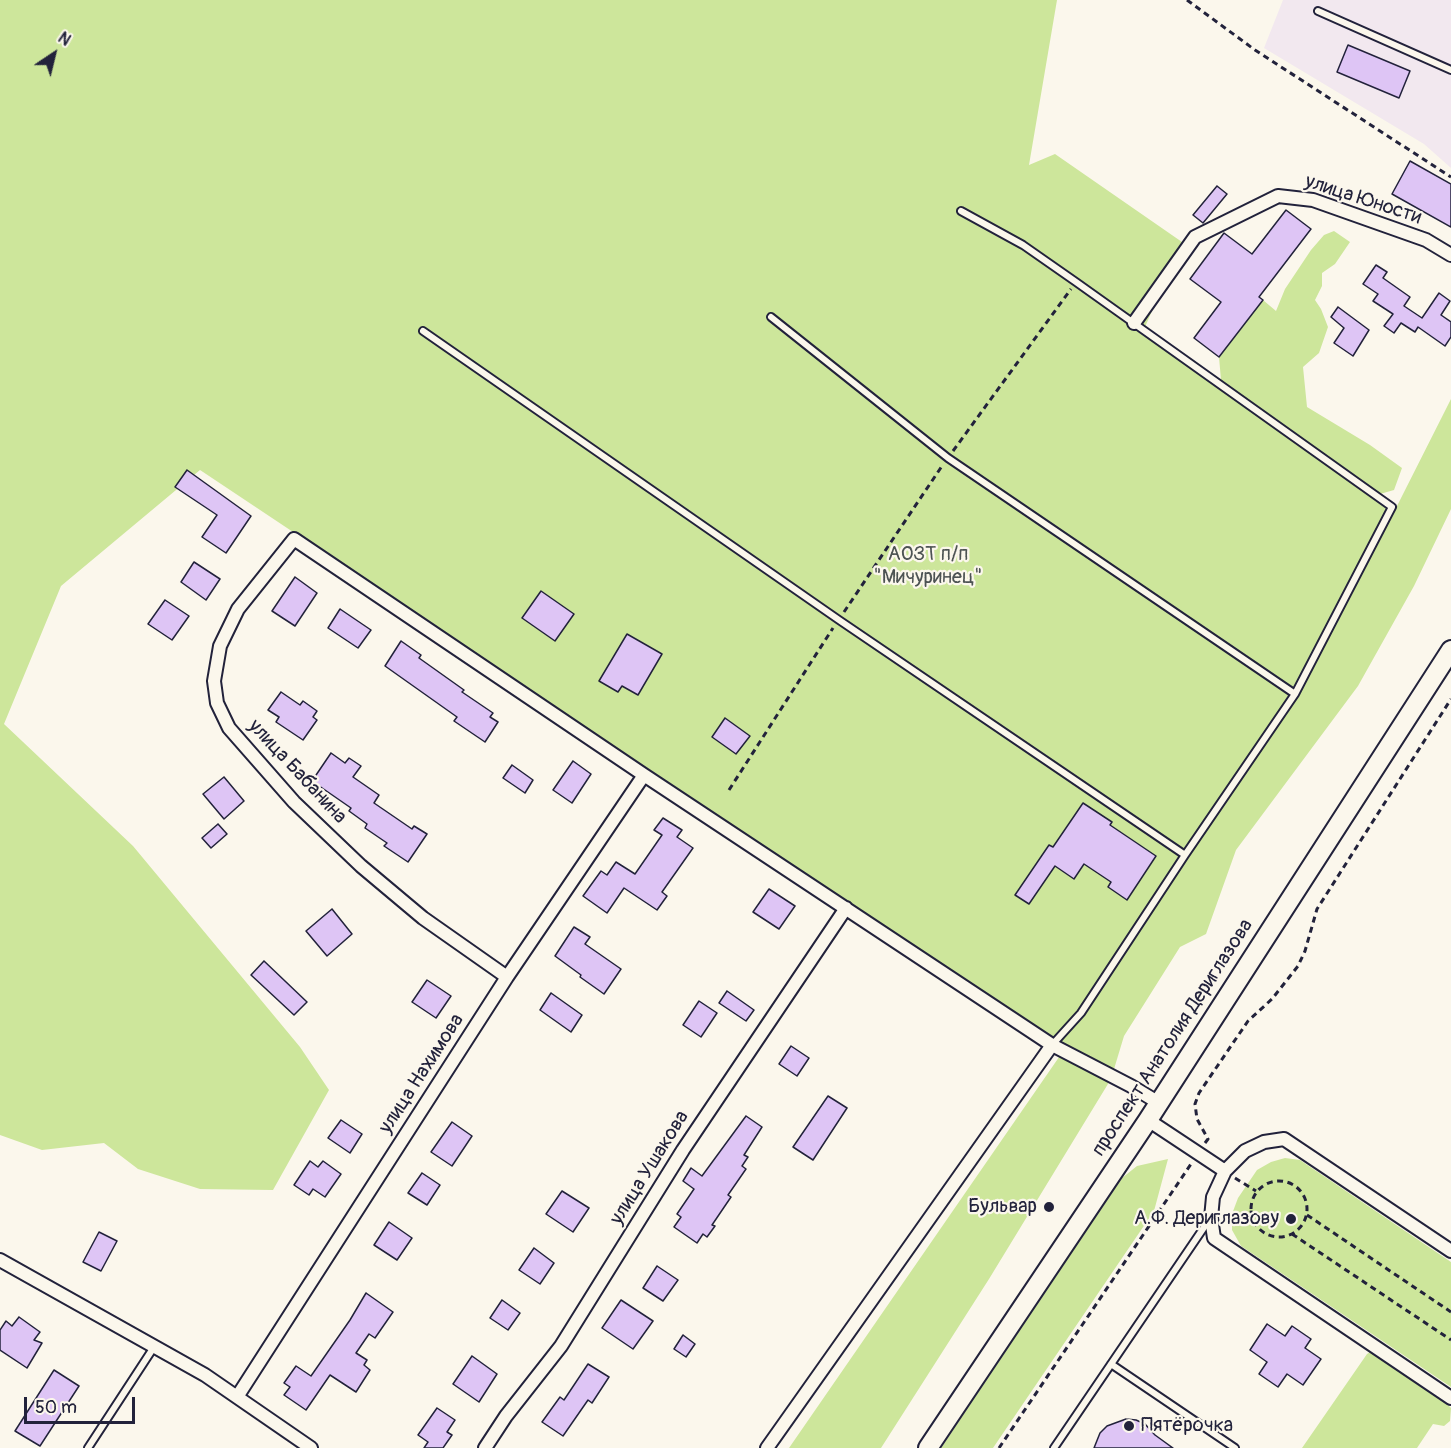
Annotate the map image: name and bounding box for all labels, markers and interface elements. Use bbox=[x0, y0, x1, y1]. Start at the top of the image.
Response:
north arrow bbox=[24, 24, 84, 84]
text: N bbox=[54, 28, 74, 51]
street label: улица Юности bbox=[1302, 170, 1424, 230]
park label: АОЗТ п/п "Мичуринец" bbox=[874, 543, 982, 590]
street label: улица Бабанина bbox=[243, 715, 351, 829]
street label: проспект Анатолия Дериглазова bbox=[1087, 915, 1259, 1161]
street label: улица Нахимова bbox=[374, 1010, 470, 1138]
street label: улица Ушакова bbox=[605, 1107, 695, 1229]
place label: Бульвар bbox=[968, 1195, 1037, 1219]
marker: Бульвар bbox=[1042, 1200, 1056, 1214]
place label: А.Ф. Дериглазову bbox=[1134, 1207, 1279, 1231]
marker: А.Ф. Дериглазову bbox=[1284, 1212, 1298, 1226]
scale bar bbox=[27, 1385, 138, 1423]
text: 50 m bbox=[35, 1396, 77, 1419]
place label: Пятёрочка bbox=[1141, 1414, 1233, 1438]
marker: Пятёрочка bbox=[1122, 1419, 1136, 1433]

